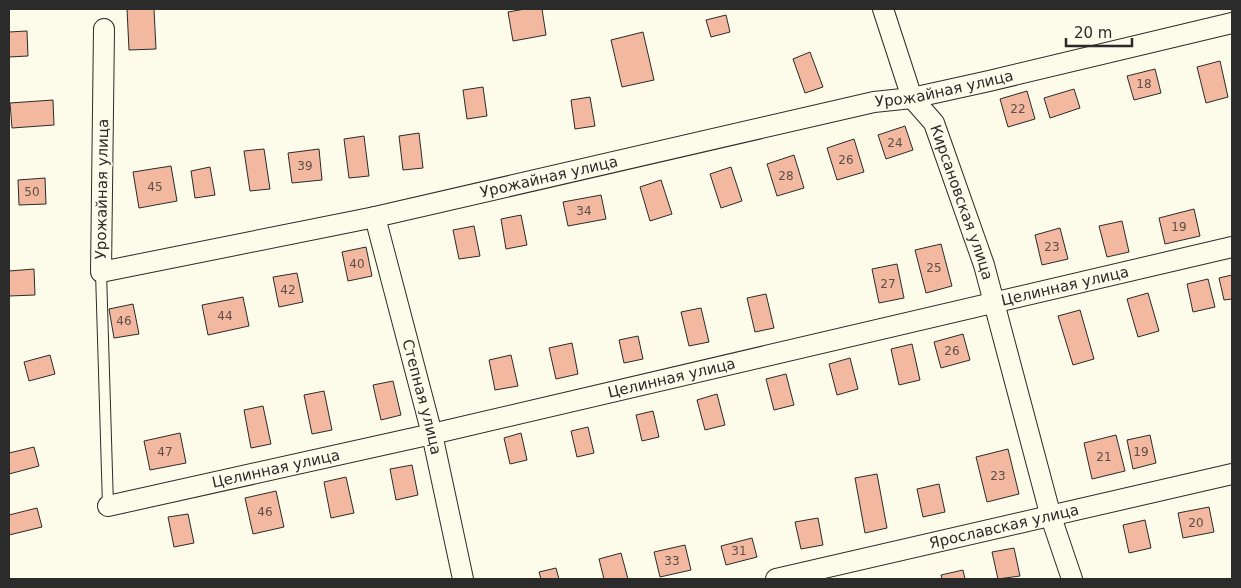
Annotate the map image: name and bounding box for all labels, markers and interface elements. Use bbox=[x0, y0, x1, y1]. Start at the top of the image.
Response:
scale bar bbox=[1066, 15, 1132, 47]
text: 20 m bbox=[1074, 24, 1112, 42]
street label: Урожайная улица bbox=[874, 66, 1015, 111]
house number: 18 bbox=[1136, 77, 1152, 91]
house number: 22 bbox=[1010, 102, 1026, 116]
street label: Урожайная улица bbox=[92, 119, 112, 259]
street label: Кирсановская улица bbox=[926, 122, 997, 282]
house number: 24 bbox=[887, 136, 903, 150]
street label: Урожайная улица bbox=[478, 152, 620, 201]
house number: 26 bbox=[838, 153, 854, 167]
house number: 39 bbox=[297, 159, 313, 173]
house number: 28 bbox=[778, 169, 794, 183]
house number: 45 bbox=[147, 180, 163, 194]
house number: 50 bbox=[24, 185, 40, 199]
house number: 34 bbox=[576, 204, 592, 218]
house number: 19 bbox=[1171, 220, 1187, 234]
house number: 23 bbox=[1044, 240, 1060, 254]
house number: 40 bbox=[349, 257, 365, 271]
house number: 25 bbox=[926, 261, 942, 275]
street label: Целинная улица bbox=[999, 262, 1131, 310]
house number: 27 bbox=[880, 277, 896, 291]
house number: 42 bbox=[280, 283, 296, 297]
house number: 44 bbox=[217, 309, 233, 323]
house number: 46 bbox=[116, 314, 132, 328]
street label: Степная улица bbox=[398, 337, 445, 456]
house number: 26 bbox=[944, 344, 960, 358]
street label: Целинная улица bbox=[606, 354, 737, 402]
house number: 47 bbox=[157, 445, 173, 459]
house number: 19 bbox=[1133, 445, 1149, 459]
street label: Целинная улица bbox=[210, 446, 342, 492]
house number: 21 bbox=[1096, 450, 1112, 464]
house number: 23 bbox=[990, 469, 1006, 483]
street label: Ярославская улица bbox=[927, 501, 1081, 552]
house number: 46 bbox=[257, 505, 273, 519]
house number: 20 bbox=[1188, 516, 1204, 530]
house number: 31 bbox=[731, 544, 747, 558]
house number: 33 bbox=[664, 554, 680, 568]

